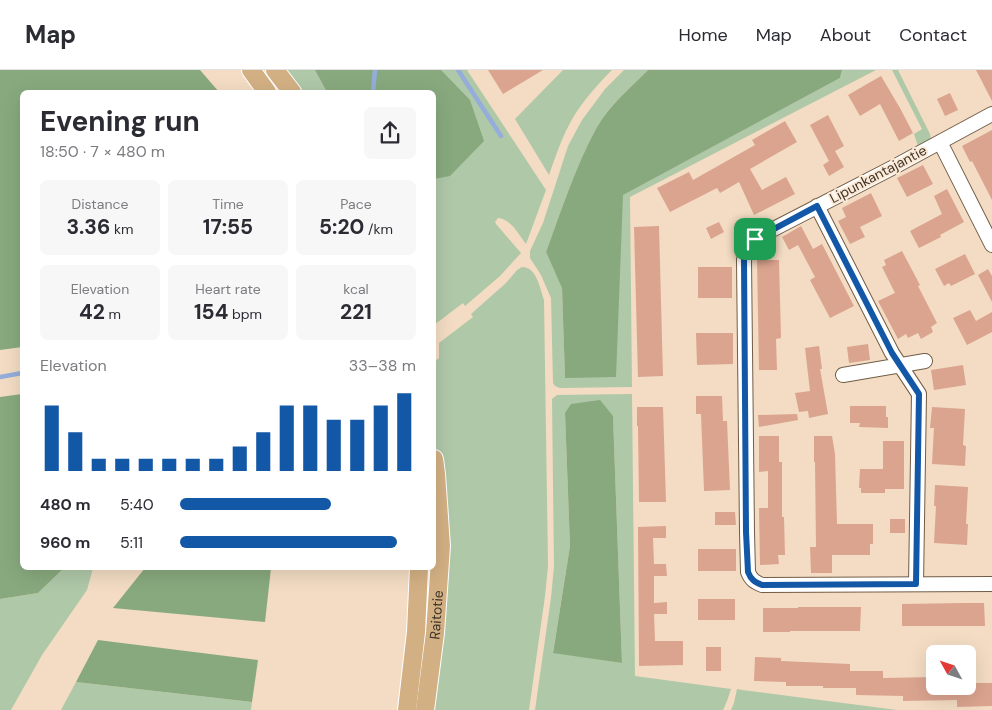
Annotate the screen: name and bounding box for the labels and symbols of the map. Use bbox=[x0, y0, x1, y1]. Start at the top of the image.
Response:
street label: Lipunkantajantie bbox=[826, 141, 930, 207]
pin bbox=[734, 218, 776, 260]
street label: Raitotie bbox=[425, 589, 447, 640]
north arrow bbox=[926, 645, 976, 695]

